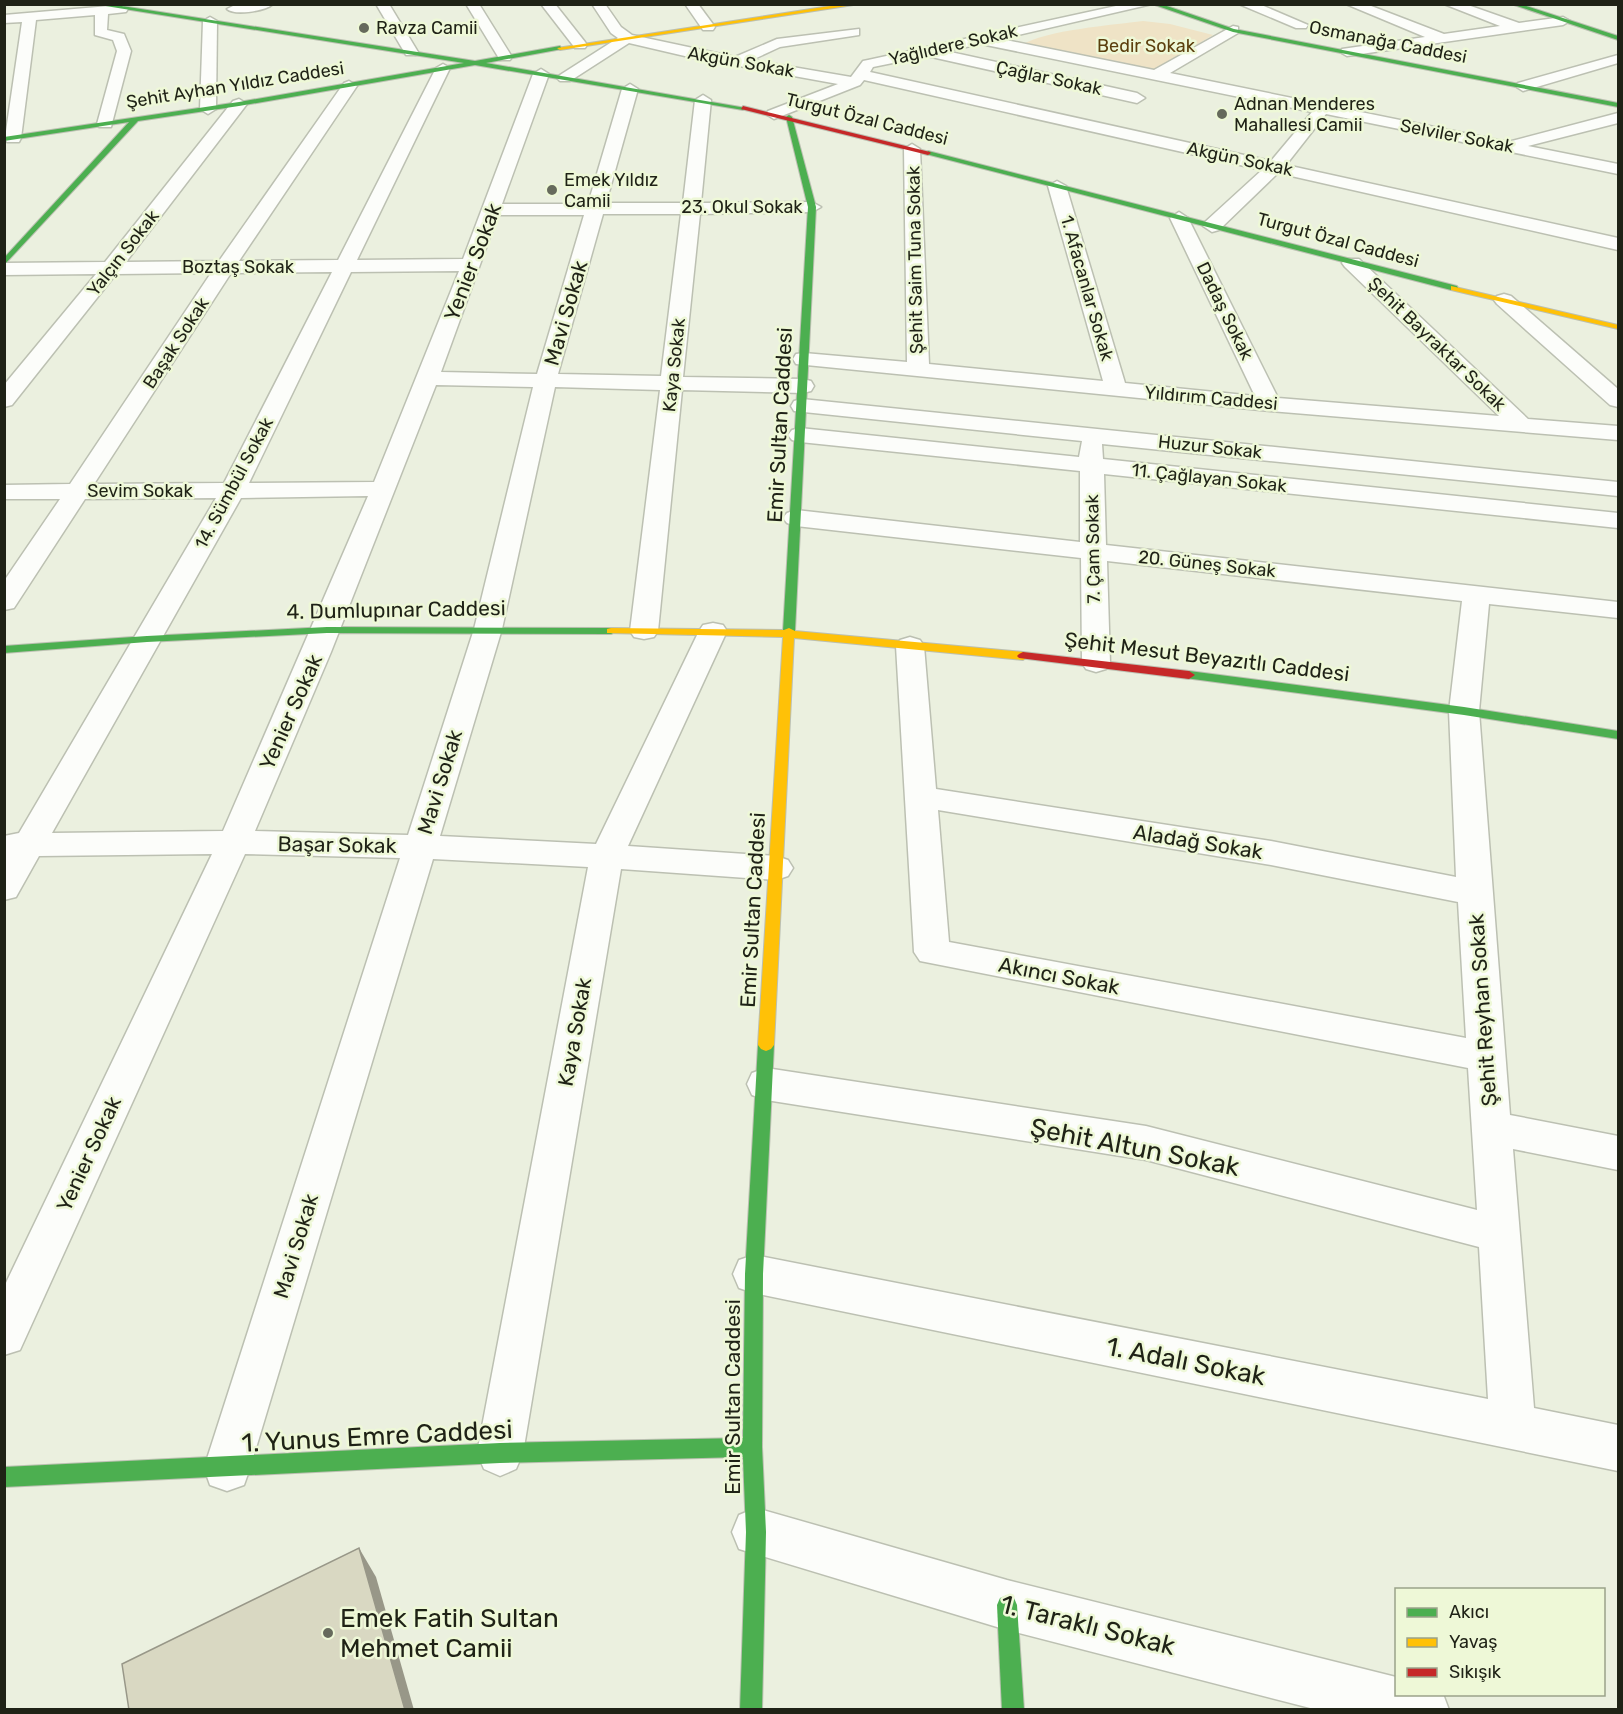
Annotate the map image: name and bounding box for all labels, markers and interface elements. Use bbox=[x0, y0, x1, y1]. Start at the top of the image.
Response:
street label: Osmanağa Caddesi bbox=[1307, 16, 1469, 68]
place label: Ravza Camii bbox=[376, 17, 478, 39]
street label: Yağlıdere Sokak bbox=[887, 19, 1020, 70]
marker: Ravza Camii bbox=[357, 21, 371, 35]
park label: Bedir Sokak bbox=[1097, 35, 1196, 57]
street label: Akgün Sokak bbox=[686, 42, 797, 82]
street label: Çağlar Sokak bbox=[994, 56, 1105, 100]
street label: Şehit Ayhan Yıldız Caddesi bbox=[124, 57, 346, 113]
street label: Turgut Özal Caddesi bbox=[784, 88, 950, 150]
place label: Adnan Menderes Mahallesi Camii bbox=[1234, 93, 1375, 136]
marker: Adnan Menderes Mahallesi Camii bbox=[1215, 107, 1229, 121]
street label: Selviler Sokak bbox=[1398, 114, 1516, 158]
street label: Akgün Sokak bbox=[1185, 137, 1296, 181]
street label: Şehit Saim Tuna Sokak bbox=[902, 165, 928, 354]
place label: Emek Yıldız Camii bbox=[564, 169, 658, 212]
marker: Emek Yıldız Camii bbox=[545, 183, 559, 197]
street label: 23. Okul Sokak bbox=[681, 196, 803, 218]
street label: Yenier Sokak bbox=[439, 199, 506, 324]
street label: Yalçın Sokak bbox=[82, 205, 164, 301]
street label: Turgut Özal Caddesi bbox=[1255, 208, 1421, 272]
street label: 1. Afacanlar Sokak bbox=[1056, 213, 1118, 364]
street label: Boztaş Sokak bbox=[182, 256, 295, 278]
street label: Mavi Sokak bbox=[539, 257, 592, 368]
street label: Dadaş Sokak bbox=[1192, 258, 1259, 364]
street label: Şehit Bayraktar Sokak bbox=[1363, 272, 1511, 416]
street label: Başak Sokak bbox=[138, 293, 214, 393]
street label: Kaya Sokak bbox=[658, 316, 690, 413]
street label: Emir Sultan Caddesi bbox=[762, 327, 797, 523]
street label: Yıldırım Caddesi bbox=[1143, 381, 1279, 415]
street label: 14. Sümbül Sokak bbox=[190, 413, 278, 553]
street label: Huzur Sokak bbox=[1157, 431, 1264, 463]
street label: 11. Çağlayan Sokak bbox=[1130, 459, 1288, 497]
street label: Sevim Sokak bbox=[87, 480, 193, 502]
street label: 7. Çam Sokak bbox=[1081, 494, 1105, 604]
street label: 20. Güneş Sokak bbox=[1137, 546, 1278, 582]
street label: 4. Dumlupınar Caddesi bbox=[286, 595, 506, 624]
street label: Şehit Mesut Beyazıtlı Caddesi bbox=[1063, 627, 1351, 686]
street label: Yenier Sokak bbox=[254, 650, 327, 774]
street label: Mavi Sokak bbox=[412, 726, 467, 837]
street label: Emir Sultan Caddesi bbox=[735, 812, 770, 1008]
street label: Aladağ Sokak bbox=[1132, 819, 1265, 864]
street label: Başar Sokak bbox=[277, 831, 397, 858]
street label: Şehit Reyhan Sokak bbox=[1463, 913, 1502, 1107]
street label: Akıncı Sokak bbox=[996, 952, 1122, 1000]
street label: Kaya Sokak bbox=[553, 975, 596, 1088]
street label: Yenier Sokak bbox=[51, 1092, 126, 1215]
street label: Şehit Altun Sokak bbox=[1028, 1112, 1243, 1183]
street label: Mavi Sokak bbox=[268, 1190, 323, 1301]
street label: Emir Sultan Caddesi bbox=[720, 1299, 745, 1495]
street label: 1. Adalı Sokak bbox=[1104, 1331, 1269, 1392]
street label: 1. Yunus Emre Caddesi bbox=[241, 1414, 513, 1459]
legend bbox=[1395, 1588, 1605, 1696]
street label: 1. Taraklı Sokak bbox=[997, 1589, 1179, 1662]
text: Akıcı bbox=[1449, 1601, 1489, 1623]
place label: Emek Fatih Sultan Mehmet Camii bbox=[340, 1603, 559, 1664]
marker: Emek Fatih Sultan Mehmet Camii bbox=[321, 1626, 335, 1640]
text: Yavaş bbox=[1449, 1631, 1497, 1653]
text: Sıkışık bbox=[1449, 1661, 1502, 1683]

